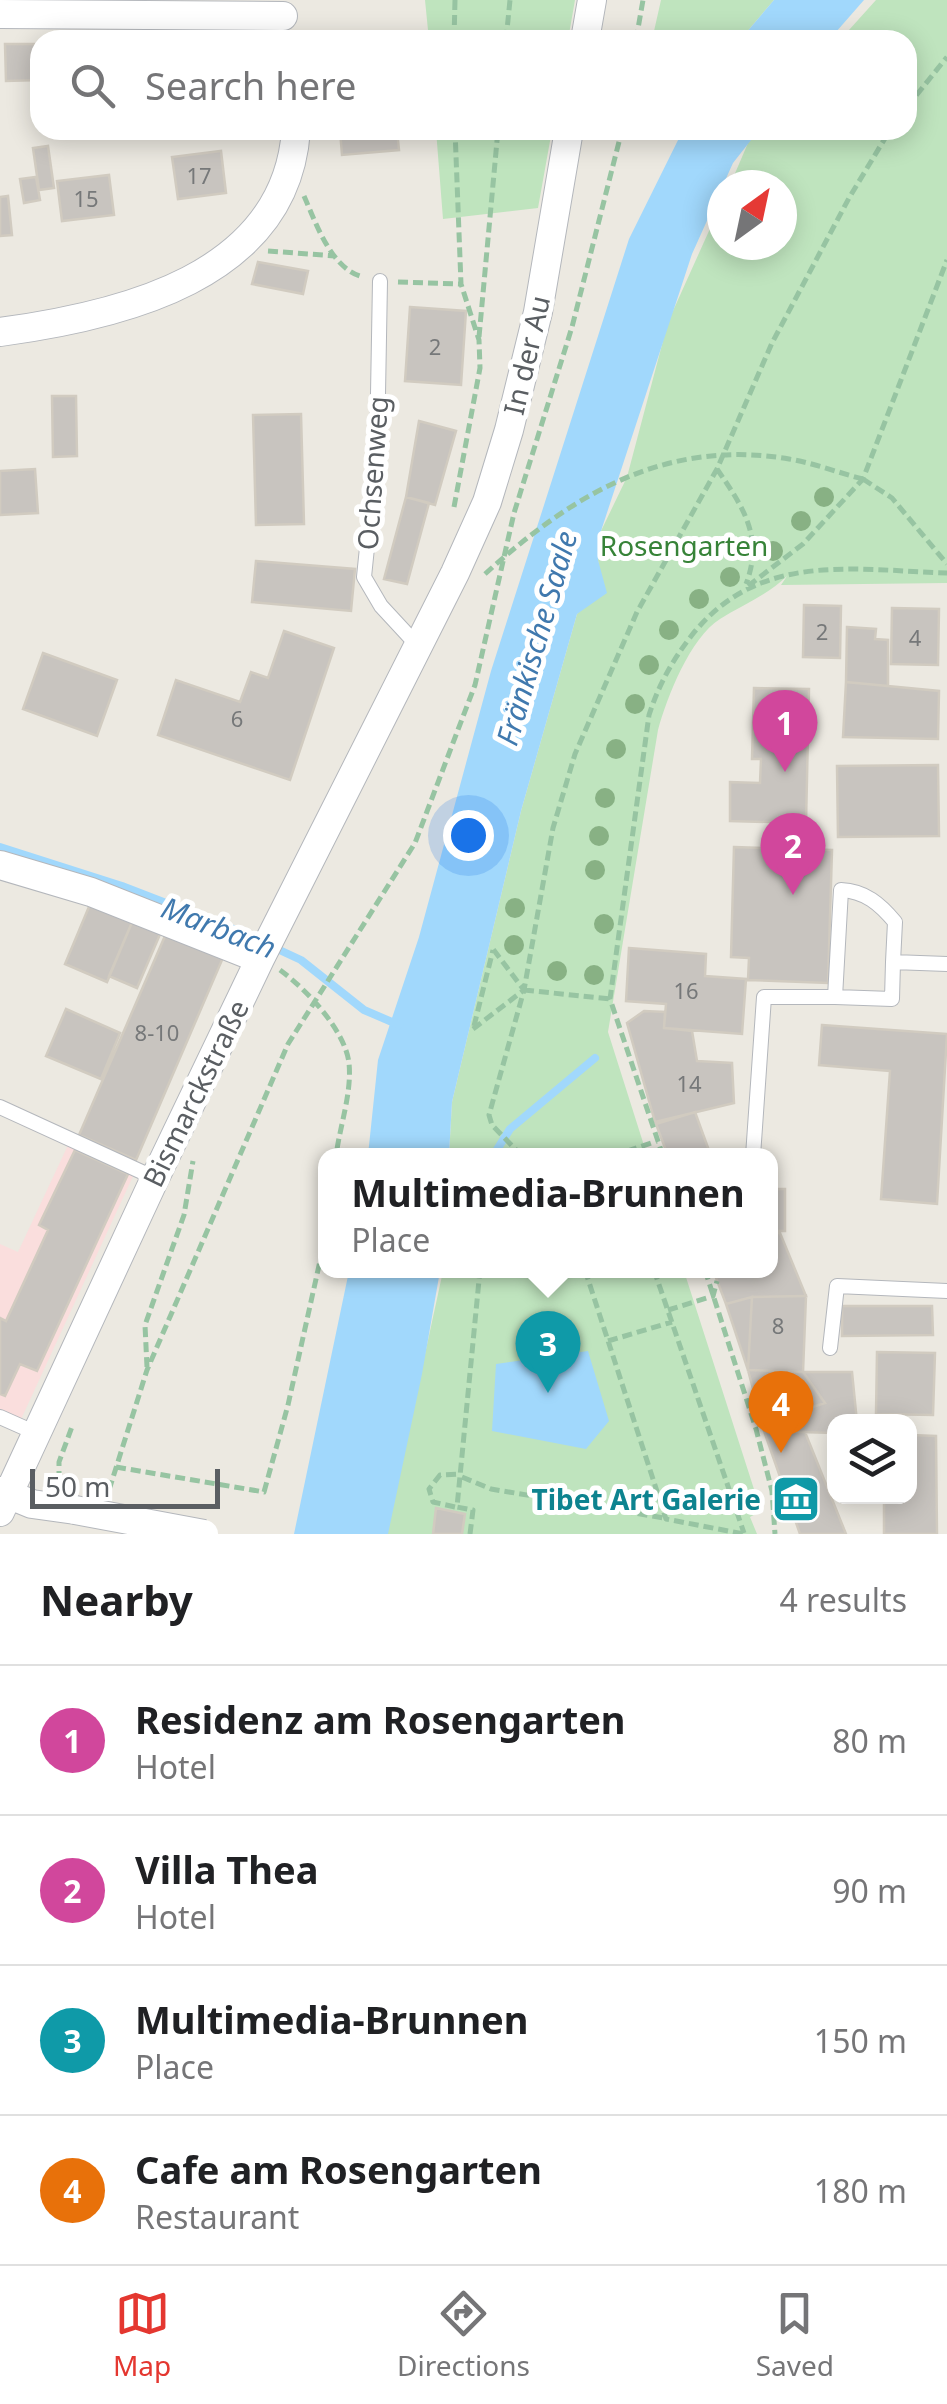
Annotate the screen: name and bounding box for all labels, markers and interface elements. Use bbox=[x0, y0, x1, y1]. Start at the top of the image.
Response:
search box bbox=[30, 30, 917, 140]
icon: search bbox=[65, 58, 120, 113]
text: Search here bbox=[145, 59, 356, 111]
house number: 17 bbox=[186, 160, 212, 190]
north arrow bbox=[707, 170, 797, 260]
house number: 15 bbox=[73, 183, 99, 213]
street label: In der Au bbox=[494, 292, 558, 418]
house number: 2 bbox=[429, 331, 441, 361]
street label: Ochsenweg bbox=[348, 395, 396, 551]
water label: Fränkische Saale bbox=[486, 526, 586, 750]
park label: Rosengarten bbox=[600, 526, 768, 564]
house number: 2 bbox=[816, 616, 828, 646]
house number: 4 bbox=[909, 622, 922, 652]
pin: 1 bbox=[752, 690, 818, 772]
house number: 6 bbox=[231, 703, 243, 733]
your location bbox=[443, 810, 494, 861]
pin: 2 bbox=[760, 812, 826, 895]
water label: Marbach bbox=[156, 886, 282, 968]
house number: 16 bbox=[673, 975, 699, 1005]
street label: Bismarckstraße bbox=[133, 993, 257, 1193]
house number: 8-10 bbox=[135, 1017, 179, 1047]
house number: 14 bbox=[676, 1068, 702, 1098]
popup bbox=[318, 1148, 778, 1278]
text: Multimedia-Brunnen bbox=[351, 1166, 745, 1218]
text: Place bbox=[351, 1218, 430, 1261]
pin: 3 bbox=[516, 1310, 580, 1393]
house number: 8 bbox=[772, 1310, 784, 1340]
pin: 4 bbox=[748, 1370, 814, 1453]
map controls bbox=[827, 1414, 917, 1504]
button: layers bbox=[827, 1414, 917, 1504]
scale bar bbox=[30, 1464, 220, 1508]
text: 50 m bbox=[45, 1467, 111, 1505]
museum icon: Tibet Art Galerie bbox=[770, 1473, 822, 1525]
place label: Tibet Art Galerie bbox=[532, 1480, 761, 1518]
text: Nearby bbox=[40, 1571, 193, 1628]
text: 4 results bbox=[780, 1578, 907, 1621]
text: Residenz am Rosengarten bbox=[135, 1693, 626, 1745]
text: 1 bbox=[63, 1719, 82, 1762]
text: 80 m bbox=[832, 1719, 907, 1762]
text: Hotel bbox=[135, 1745, 216, 1788]
text: Villa Thea bbox=[135, 1843, 318, 1895]
text: 2 bbox=[63, 1869, 82, 1912]
text: 90 m bbox=[832, 1869, 907, 1912]
text: Hotel bbox=[135, 1895, 216, 1938]
text: Multimedia-Brunnen bbox=[135, 1993, 529, 2045]
text: 3 bbox=[63, 2019, 82, 2062]
text: 150 m bbox=[814, 2019, 907, 2062]
text: Place bbox=[135, 2045, 214, 2088]
text: Cafe am Rosengarten bbox=[135, 2143, 542, 2195]
text: 4 bbox=[63, 2169, 82, 2212]
text: 180 m bbox=[814, 2169, 907, 2212]
text: Restaurant bbox=[135, 2195, 299, 2238]
tab: Map bbox=[113, 2286, 171, 2384]
tab: Directions bbox=[397, 2286, 530, 2384]
tab: Saved bbox=[756, 2286, 834, 2384]

